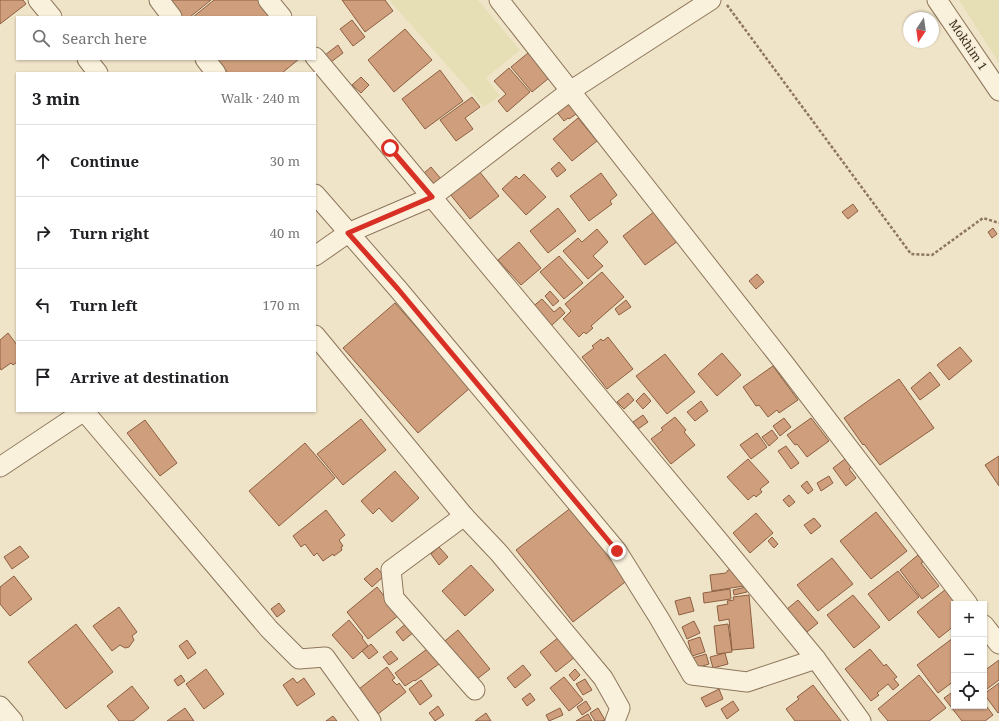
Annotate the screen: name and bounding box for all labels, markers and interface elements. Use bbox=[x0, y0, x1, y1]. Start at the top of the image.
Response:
north arrow bbox=[903, 12, 939, 48]
search box bbox=[16, 16, 316, 60]
street label: Mokhim 1 bbox=[945, 16, 992, 73]
icon: search bbox=[30, 27, 52, 49]
text: Search here bbox=[62, 28, 147, 48]
text: 3 min bbox=[32, 87, 80, 110]
text: Walk · 240 m bbox=[221, 89, 300, 107]
route start bbox=[381, 139, 399, 157]
icon: ahead bbox=[32, 150, 54, 172]
text: Continue bbox=[70, 151, 139, 171]
text: 30 m bbox=[270, 152, 300, 170]
icon: right bbox=[32, 222, 54, 244]
text: Turn right bbox=[70, 223, 149, 243]
text: 40 m bbox=[270, 224, 300, 242]
icon: left bbox=[32, 294, 54, 316]
text: Turn left bbox=[70, 295, 138, 315]
text: 170 m bbox=[263, 296, 300, 314]
icon: arrive bbox=[32, 366, 54, 388]
text: Arrive at destination bbox=[70, 367, 229, 387]
route end bbox=[608, 542, 626, 560]
map controls bbox=[951, 601, 987, 709]
button: + bbox=[951, 601, 987, 637]
button: − bbox=[951, 637, 987, 673]
button: locate bbox=[951, 673, 987, 709]

